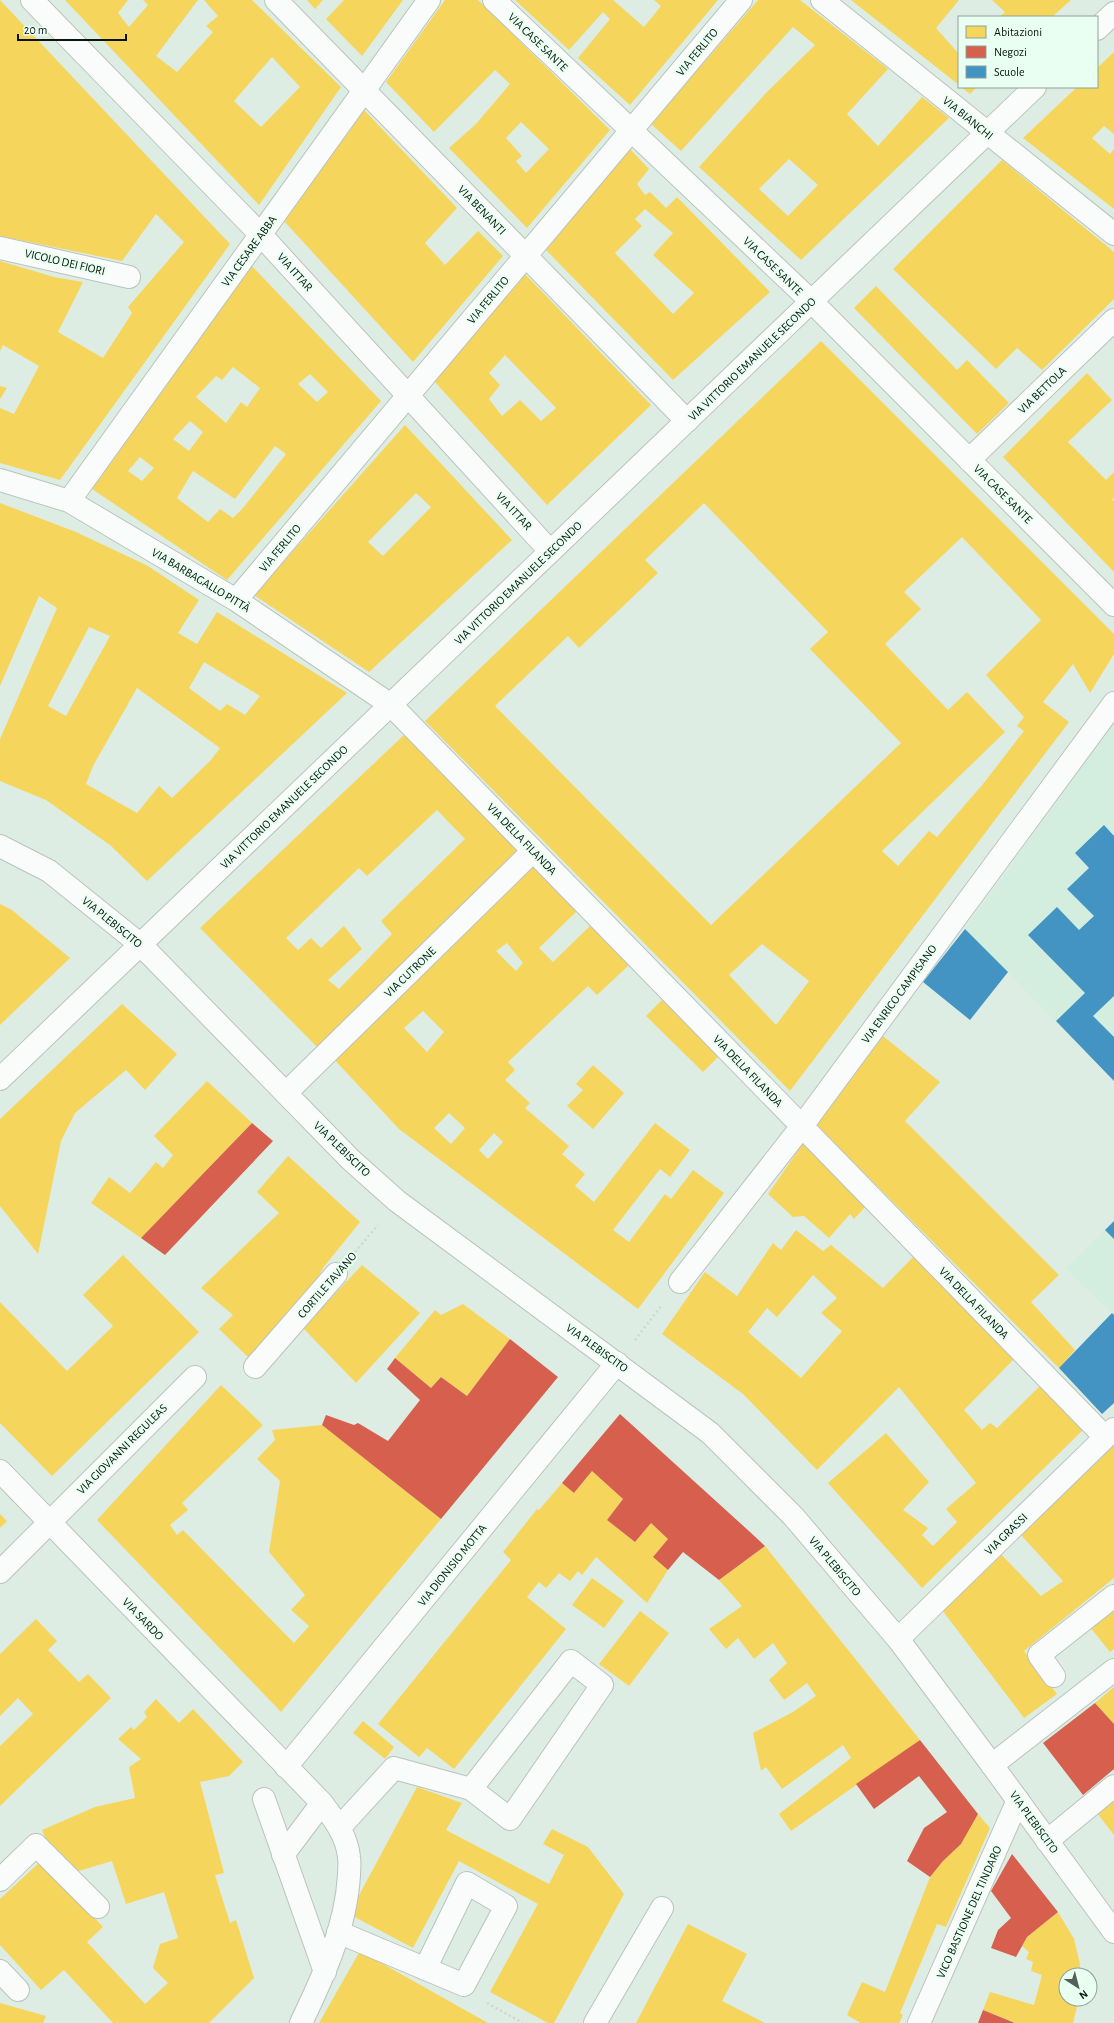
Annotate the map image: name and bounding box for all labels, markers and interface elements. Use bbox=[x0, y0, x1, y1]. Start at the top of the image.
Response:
street label: VIA CASE SANTE bbox=[506, 11, 570, 73]
scale bar bbox=[18, 16, 126, 42]
legend bbox=[958, 16, 1098, 88]
text: 20 m bbox=[24, 24, 47, 36]
street label: VIA FERLITO bbox=[674, 26, 720, 78]
text: Abitazioni bbox=[994, 26, 1042, 38]
text: Negozi bbox=[994, 46, 1027, 58]
text: Scuole bbox=[994, 66, 1025, 78]
street label: VIA BIANCHI bbox=[940, 94, 996, 142]
street label: VIA BENANTI bbox=[456, 183, 508, 237]
street label: VIA CESARE ABBA bbox=[219, 213, 279, 289]
street label: VIA CASE SANTE bbox=[741, 235, 805, 297]
street label: VICOLO DEI FIORI bbox=[24, 247, 106, 277]
street label: VIA ITTAR bbox=[275, 251, 315, 294]
street label: VIA FERLITO bbox=[465, 274, 511, 326]
street label: VIA VITTORIO EMANUELE SECONDO bbox=[686, 295, 818, 423]
street label: VIA BETTOLA bbox=[1016, 364, 1068, 416]
street label: VIA CASE SANTE bbox=[971, 462, 1035, 526]
street label: VIA ITTAR bbox=[494, 490, 535, 532]
street label: VIA VITTORIO EMANUELE SECONDO bbox=[452, 519, 584, 647]
street label: VIA FERLITO bbox=[257, 522, 303, 574]
street label: VIA BARBAGALLO PITTÀ bbox=[150, 545, 253, 614]
street label: VIA VITTORIO EMANUELE SECONDO bbox=[218, 743, 350, 871]
street label: VIA DELLA FILANDA bbox=[485, 801, 559, 877]
street label: VIA PLEBISCITO bbox=[80, 894, 145, 950]
street label: VIA ENRICO CAMPISANO bbox=[859, 942, 939, 1046]
street label: VIA CUTRONE bbox=[382, 944, 438, 999]
street label: VIA DELLA FILANDA bbox=[711, 1033, 785, 1109]
street label: VIA PLEBISCITO bbox=[311, 1119, 373, 1179]
street label: CORTILE TAVANO bbox=[295, 1250, 359, 1320]
street label: VIA DELLA FILANDA bbox=[937, 1265, 1011, 1341]
street label: VIA PLEBISCITO bbox=[564, 1322, 631, 1375]
street label: VIA GIOVANNI REGULEAS bbox=[75, 1401, 170, 1496]
street label: VIA GRASSI bbox=[982, 1511, 1030, 1557]
street label: VIA DIONISIO MOTTA bbox=[415, 1522, 489, 1608]
street label: VIA PLEBISCITO bbox=[807, 1534, 863, 1598]
street label: VIA SARDO bbox=[120, 1596, 166, 1643]
street label: VIA PLEBISCITO bbox=[1008, 1789, 1061, 1856]
street label: VICO BASTIONE DEL TINDARO bbox=[934, 1844, 1004, 1980]
north arrow bbox=[1058, 1967, 1098, 2007]
text: N bbox=[1077, 1988, 1090, 2001]

